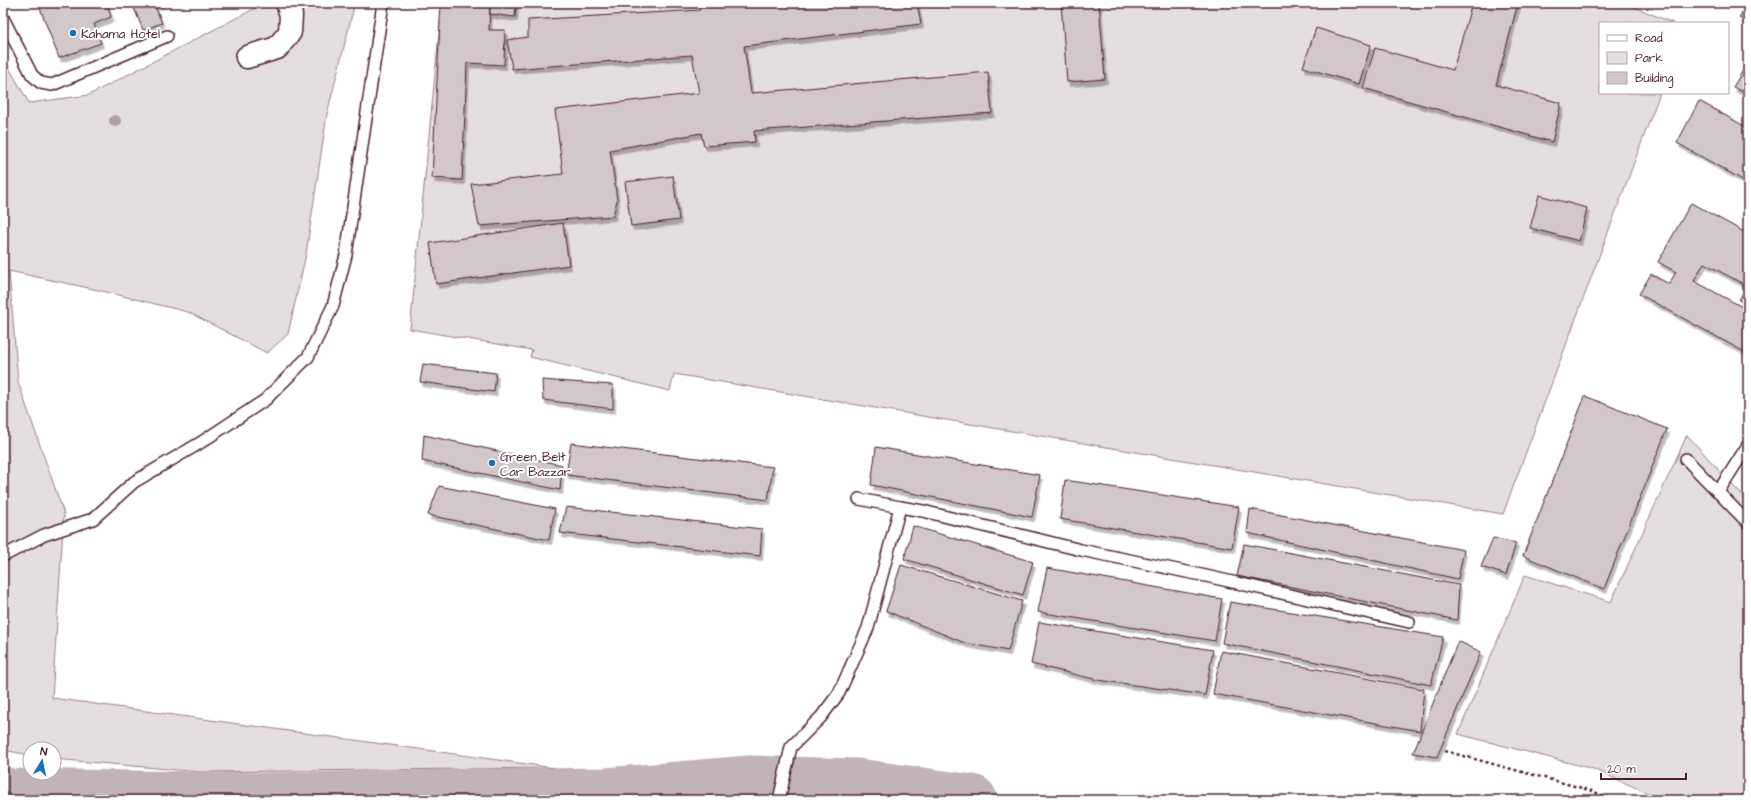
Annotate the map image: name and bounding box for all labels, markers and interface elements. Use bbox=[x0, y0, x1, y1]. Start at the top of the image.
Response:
legend bbox=[1599, 22, 1729, 94]
place label: Kahama Hotel bbox=[81, 25, 160, 43]
marker: Kahama Hotel bbox=[68, 28, 78, 38]
text: Road bbox=[1635, 30, 1663, 47]
text: Park bbox=[1635, 50, 1663, 67]
text: Building bbox=[1635, 70, 1673, 88]
place label: Green Belt Car Bazzar bbox=[500, 448, 571, 481]
marker: Green Belt Car Bazzar bbox=[487, 458, 497, 468]
north arrow bbox=[22, 741, 62, 781]
text: N bbox=[39, 744, 48, 760]
scale bar bbox=[1601, 755, 1686, 781]
text: 20 m bbox=[1607, 761, 1636, 778]

